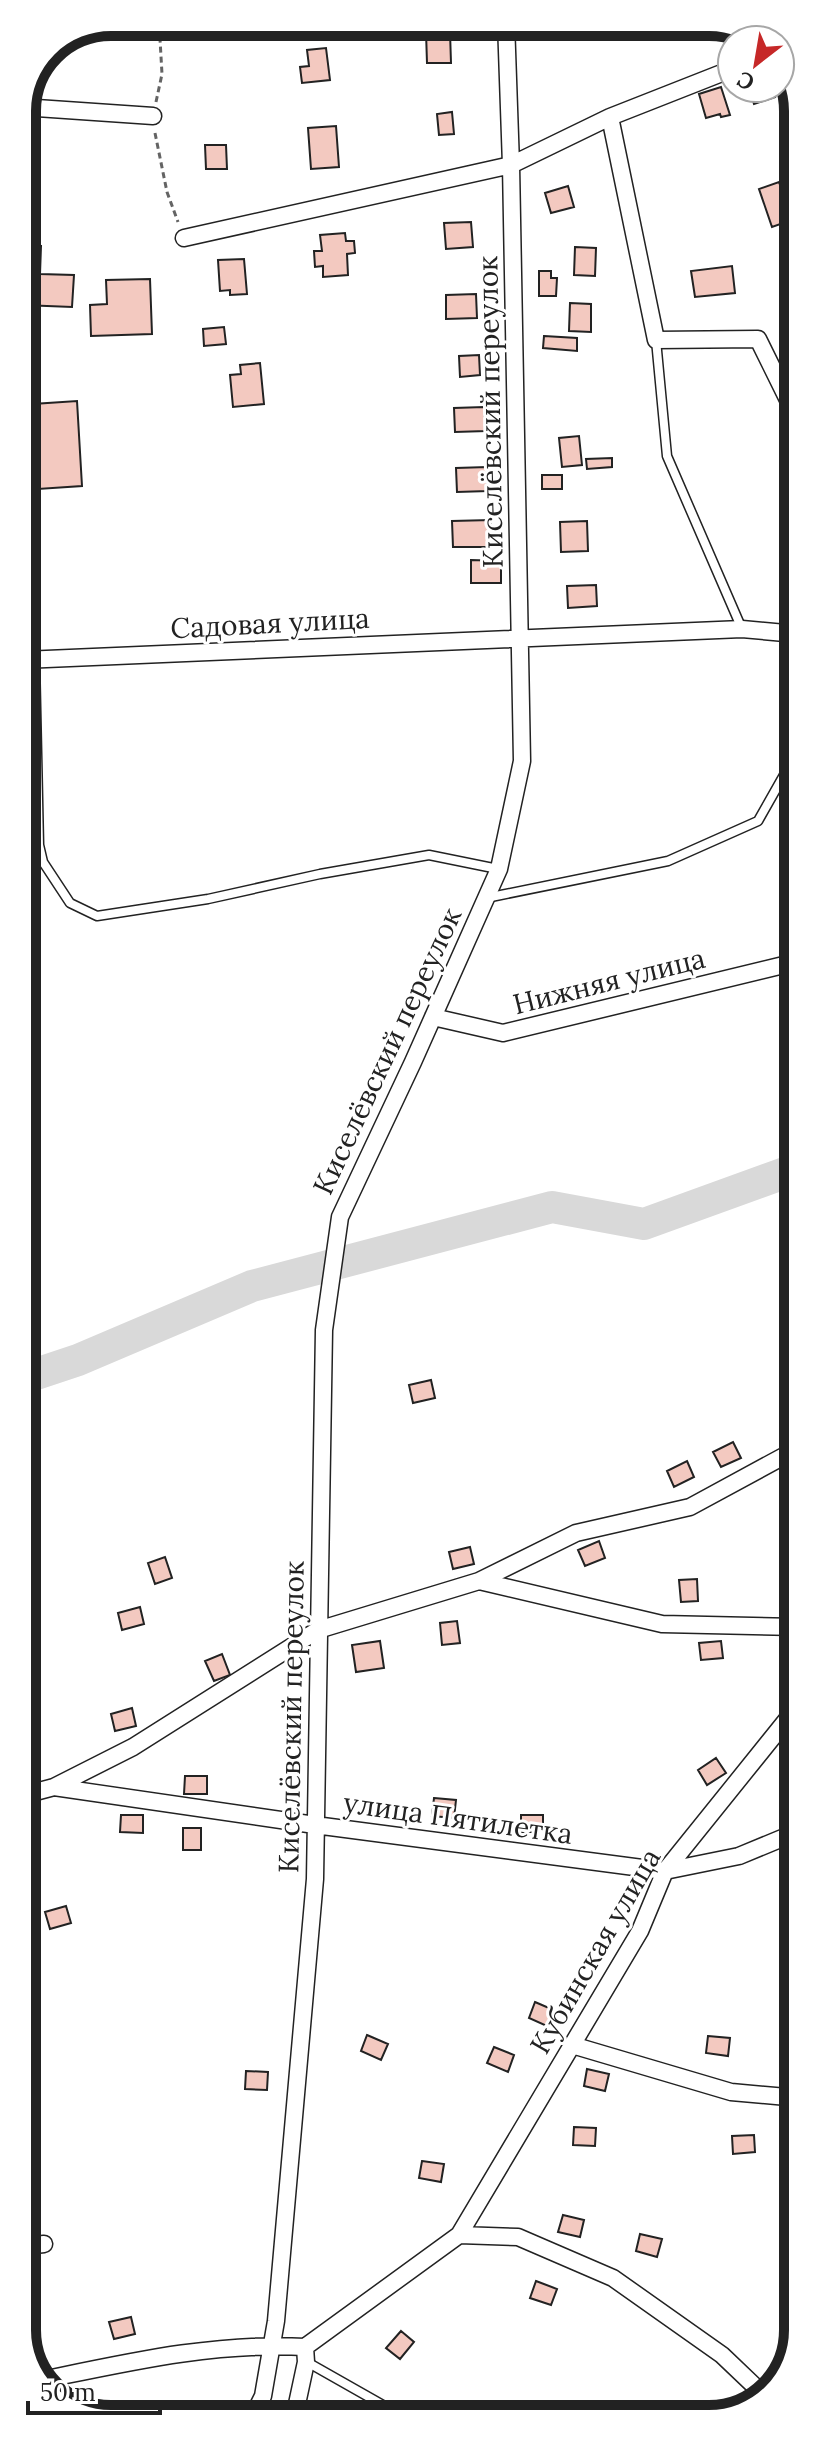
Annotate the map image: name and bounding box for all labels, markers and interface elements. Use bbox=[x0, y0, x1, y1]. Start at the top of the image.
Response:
north arrow bbox=[716, 24, 796, 104]
text: С bbox=[732, 65, 759, 97]
street label: Киселёвский переулок bbox=[469, 256, 511, 568]
street label: Садовая улица bbox=[170, 600, 370, 646]
street label: Киселёвский переулок bbox=[305, 902, 469, 1200]
street label: Нижняя улица bbox=[509, 940, 709, 1022]
street label: Киселёвский переулок bbox=[270, 1561, 312, 1873]
street label: улица Пятилетка bbox=[341, 1784, 575, 1852]
street label: Кубинская улица bbox=[522, 1842, 668, 2060]
scale bar bbox=[28, 2365, 160, 2415]
text: 50 m bbox=[40, 2377, 96, 2408]

